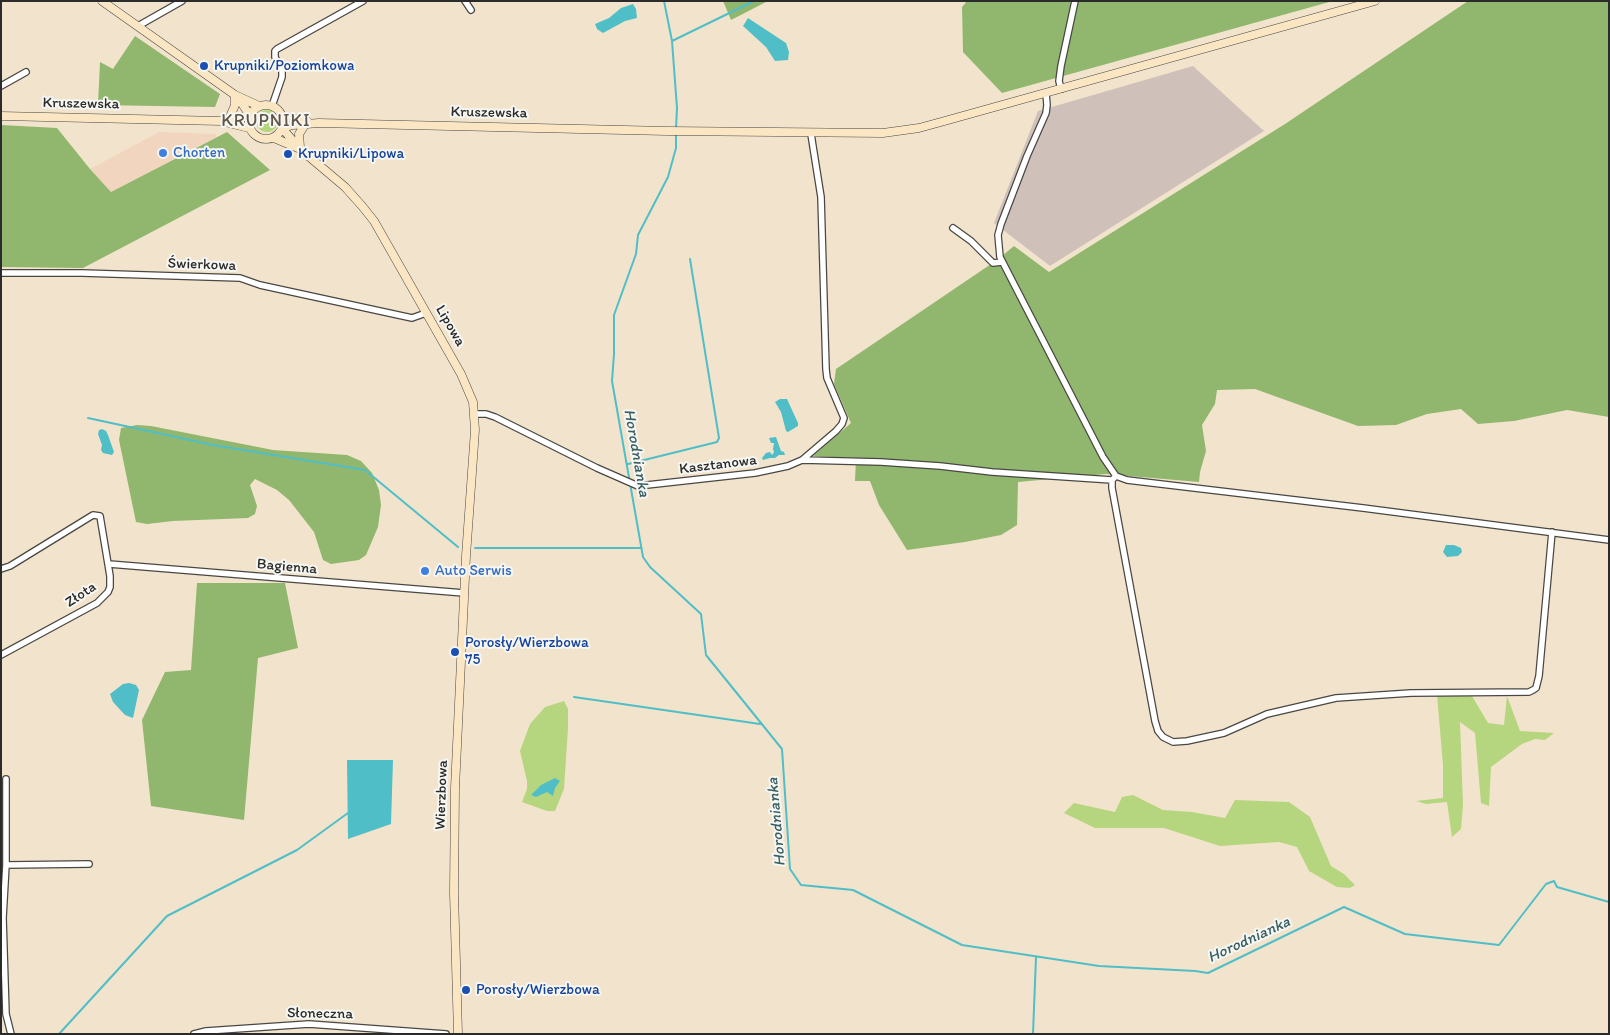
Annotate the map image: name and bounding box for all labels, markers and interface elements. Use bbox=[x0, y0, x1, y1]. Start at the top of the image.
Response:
place label: Krupniki/Poziomkowa bbox=[214, 57, 354, 75]
marker: Krupniki/Poziomkowa bbox=[198, 60, 210, 72]
street label: Kruszewska bbox=[42, 94, 120, 114]
street label: Kruszewska bbox=[450, 103, 528, 123]
district label: KRUPNIKI bbox=[221, 110, 311, 132]
place label: Chorten bbox=[173, 144, 225, 162]
place label: Krupniki/Lipowa bbox=[298, 145, 404, 163]
marker: Chorten bbox=[157, 147, 169, 159]
marker: Krupniki/Lipowa bbox=[282, 148, 294, 160]
street label: Świerkowa bbox=[167, 255, 237, 275]
street label: Lipowa bbox=[431, 302, 469, 350]
water label: Horodnianka bbox=[619, 408, 653, 498]
street label: Kasztanowa bbox=[678, 451, 758, 479]
street label: Bagienna bbox=[256, 555, 318, 579]
place label: Auto Serwis bbox=[435, 562, 512, 580]
marker: Auto Serwis bbox=[419, 565, 431, 577]
street label: Złota bbox=[62, 578, 100, 612]
place label: Porosły/Wierzbowa 75 bbox=[465, 634, 589, 669]
marker: Porosły/Wierzbowa 75 bbox=[449, 646, 461, 658]
street label: Wierzbowa bbox=[432, 760, 452, 830]
water label: Horodnianka bbox=[764, 777, 790, 867]
water label: Horodnianka bbox=[1205, 913, 1293, 967]
place label: Porosły/Wierzbowa bbox=[476, 981, 600, 999]
marker: Porosły/Wierzbowa bbox=[460, 984, 472, 996]
street label: Słoneczna bbox=[287, 1004, 353, 1024]

